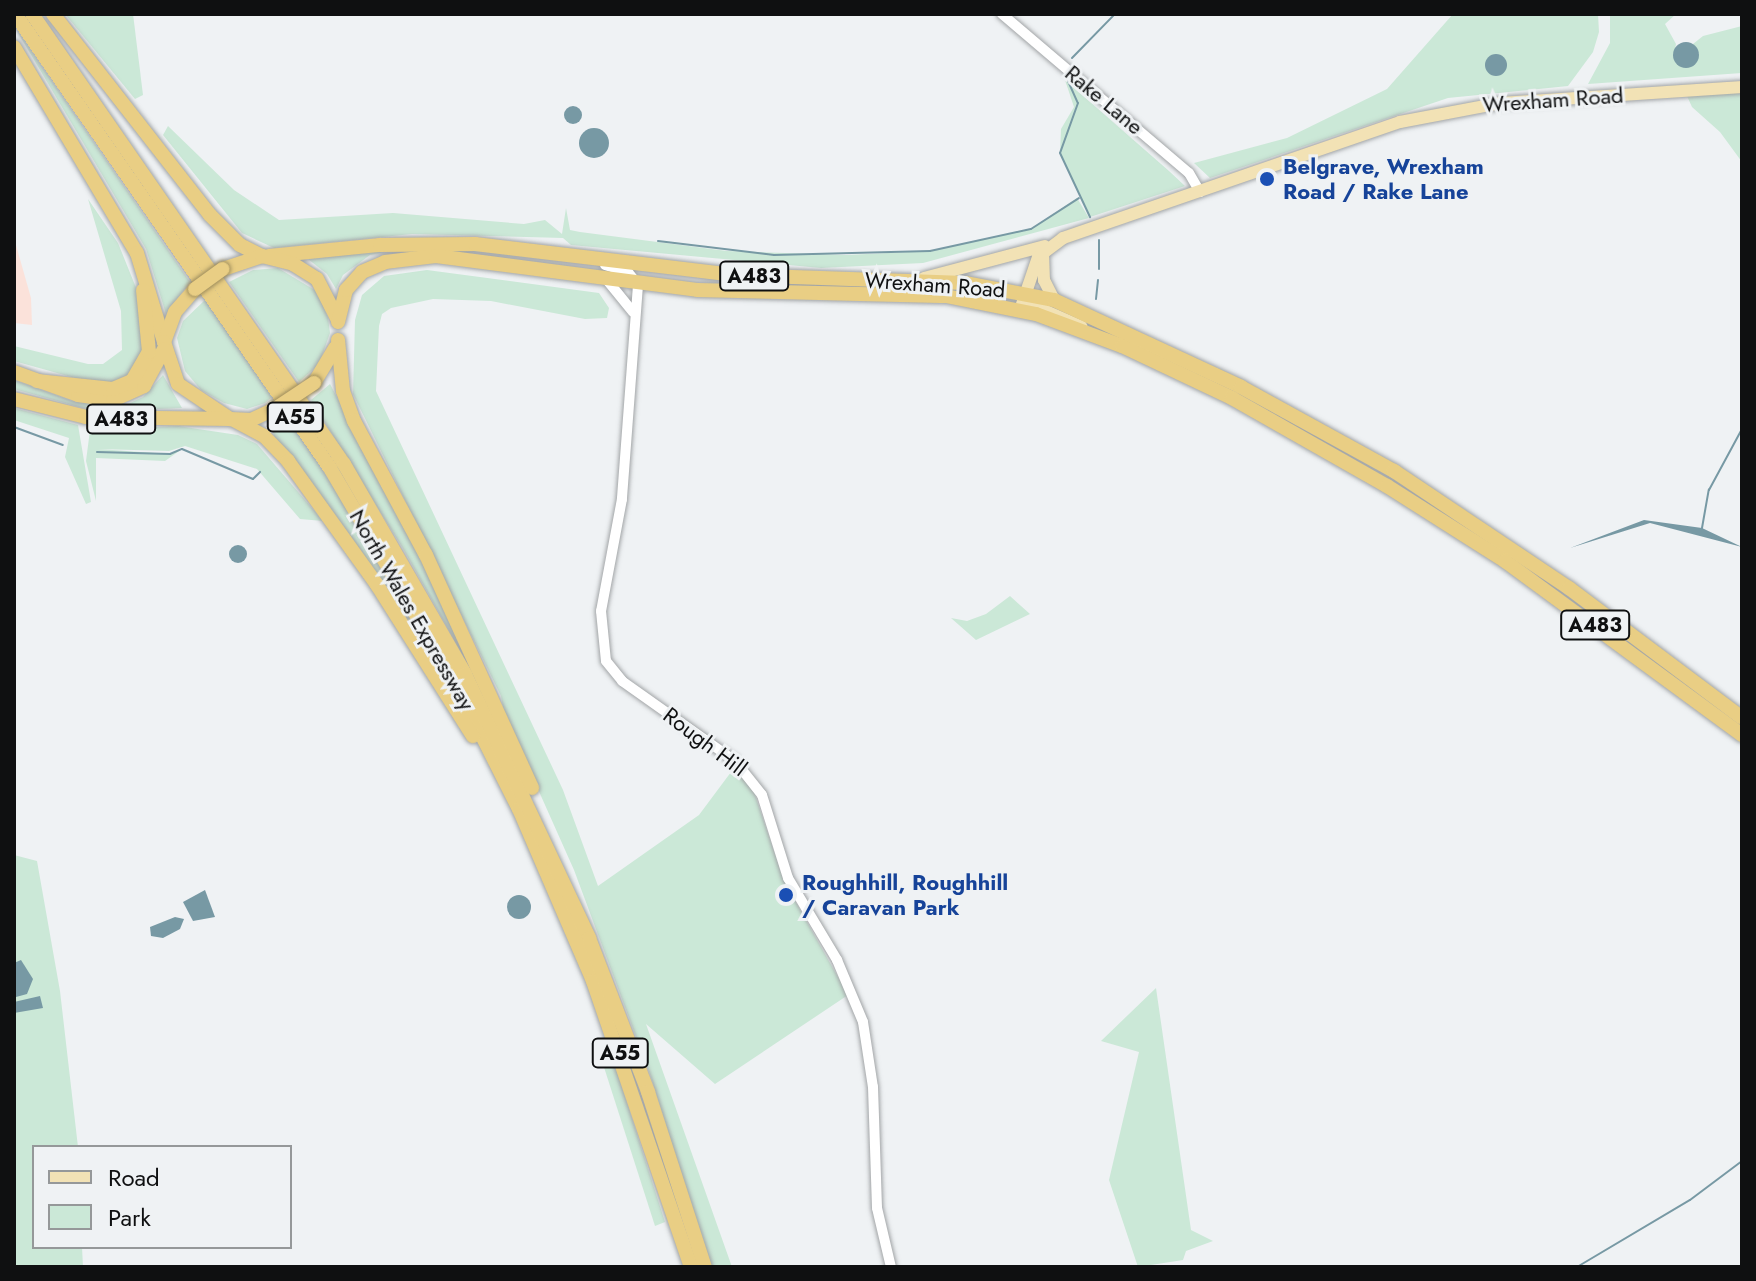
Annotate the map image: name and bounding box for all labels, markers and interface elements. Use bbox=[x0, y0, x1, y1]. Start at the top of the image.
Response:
street label: Rake Lane bbox=[1060, 60, 1148, 140]
street label: Wrexham Road bbox=[1482, 82, 1624, 118]
place label: Belgrave, Wrexham Road / Rake Lane bbox=[1283, 153, 1484, 204]
marker: Belgrave, Wrexham Road / Rake Lane bbox=[1258, 170, 1276, 188]
road number: A483 bbox=[718, 260, 790, 292]
street label: Wrexham Road bbox=[864, 267, 1006, 303]
road number: A55 bbox=[265, 401, 325, 433]
road number: A483 bbox=[85, 403, 157, 435]
street label: North Wales Expressway bbox=[344, 505, 480, 715]
road number: A483 bbox=[1559, 609, 1631, 641]
street label: Rough Hill bbox=[658, 702, 752, 782]
place label: Roughhill, Roughhill / Caravan Park bbox=[802, 869, 1008, 920]
marker: Roughhill, Roughhill / Caravan Park bbox=[777, 886, 795, 904]
road number: A55 bbox=[590, 1037, 650, 1069]
legend bbox=[32, 1145, 292, 1249]
text: Road bbox=[108, 1160, 160, 1195]
text: Park bbox=[108, 1200, 151, 1235]

